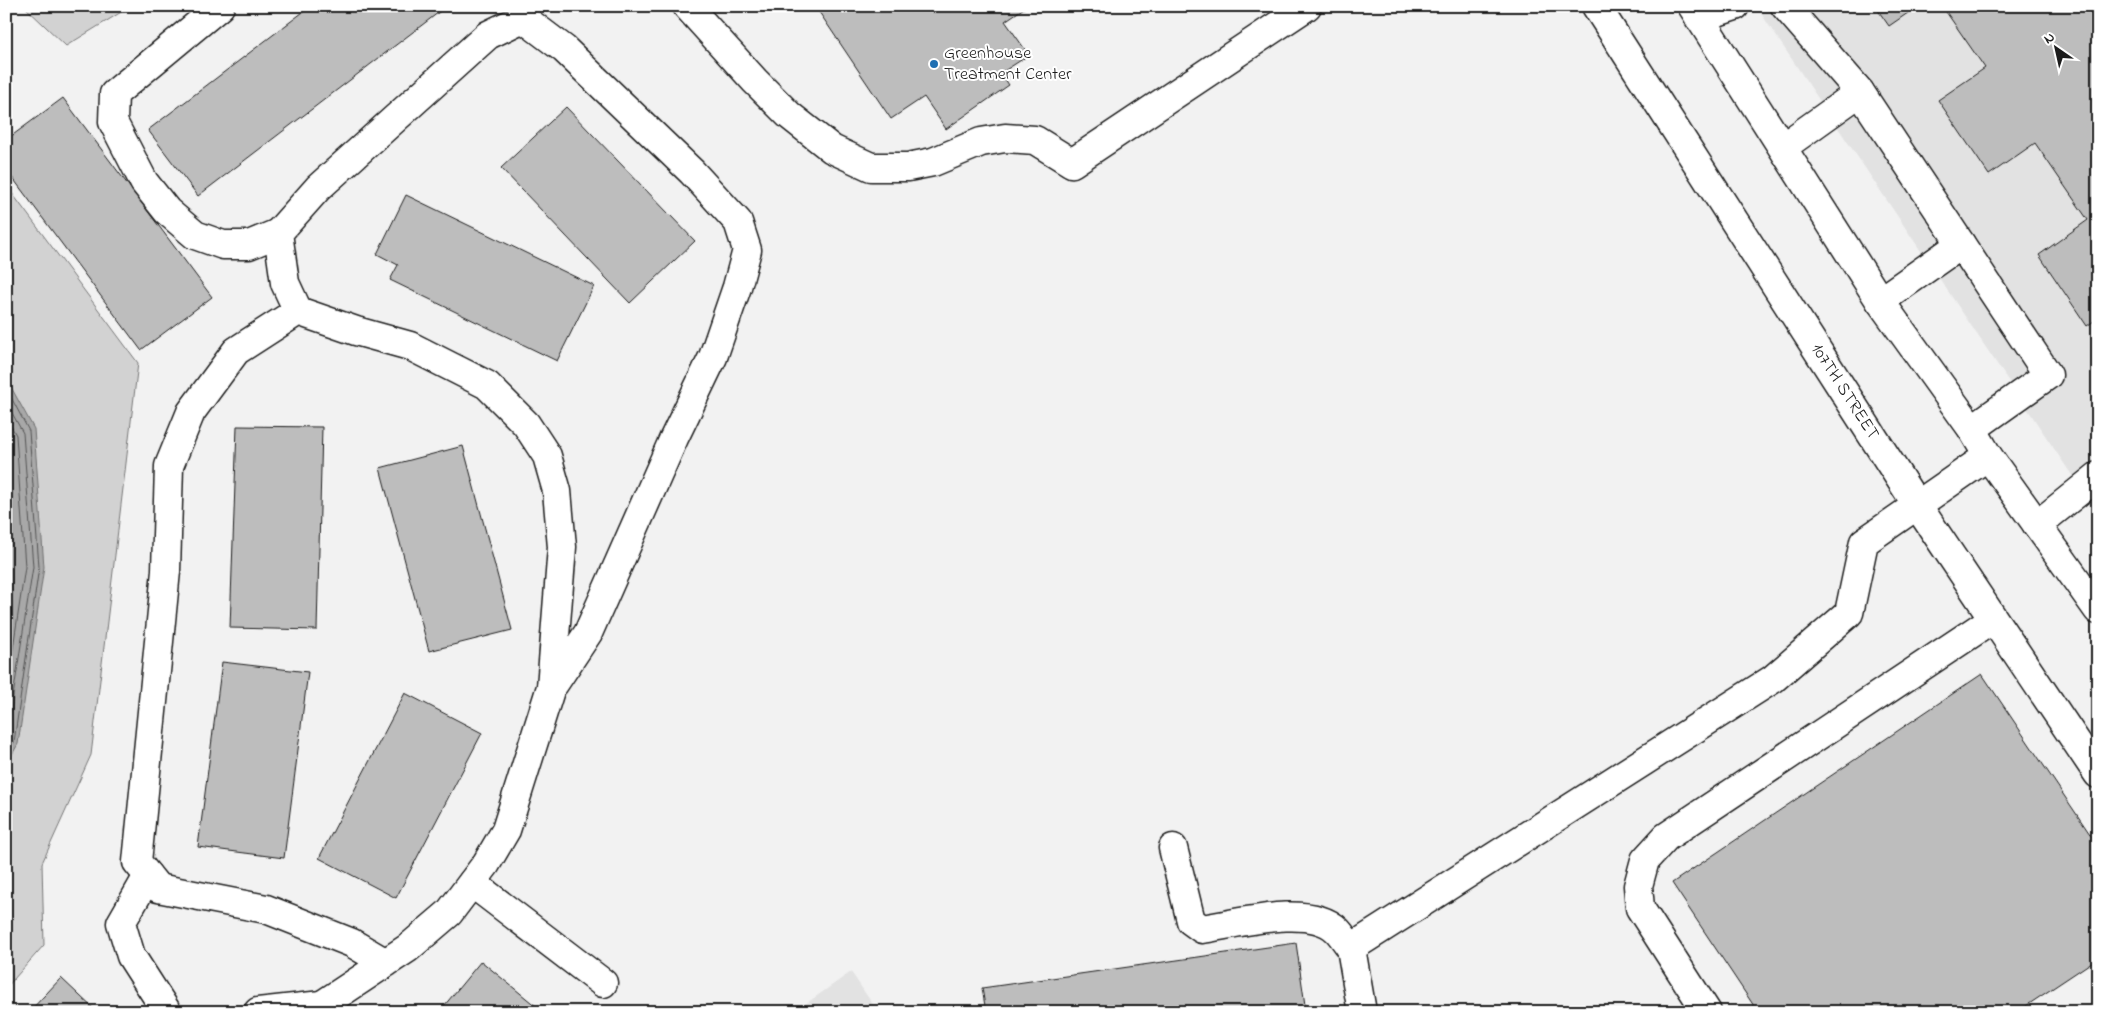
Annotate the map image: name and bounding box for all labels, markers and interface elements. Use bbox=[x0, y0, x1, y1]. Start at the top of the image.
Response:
north arrow bbox=[2032, 22, 2082, 72]
text: N bbox=[2040, 27, 2059, 50]
place label: Greenhouse Treatment Center bbox=[944, 41, 1072, 88]
marker: Greenhouse Treatment Center bbox=[928, 58, 940, 70]
street label: 107TH STREET bbox=[1804, 339, 1885, 445]

